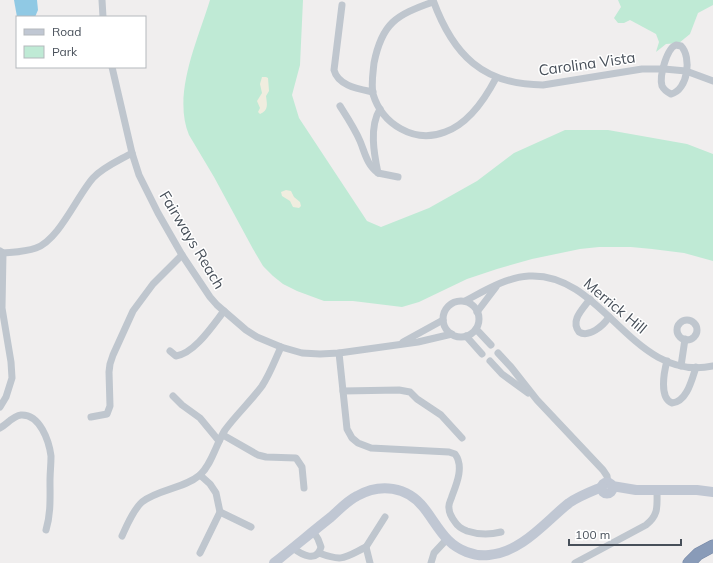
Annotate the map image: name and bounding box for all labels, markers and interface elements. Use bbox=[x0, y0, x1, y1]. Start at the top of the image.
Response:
legend bbox=[16, 16, 146, 68]
text: Road bbox=[52, 24, 81, 39]
text: Park bbox=[52, 44, 78, 59]
street label: Carolina Vista bbox=[537, 47, 636, 80]
street label: Fairways Reach bbox=[156, 187, 229, 292]
street label: Merrick Hill bbox=[580, 274, 651, 338]
scale bar bbox=[569, 521, 681, 547]
text: 100 m bbox=[575, 527, 610, 542]

